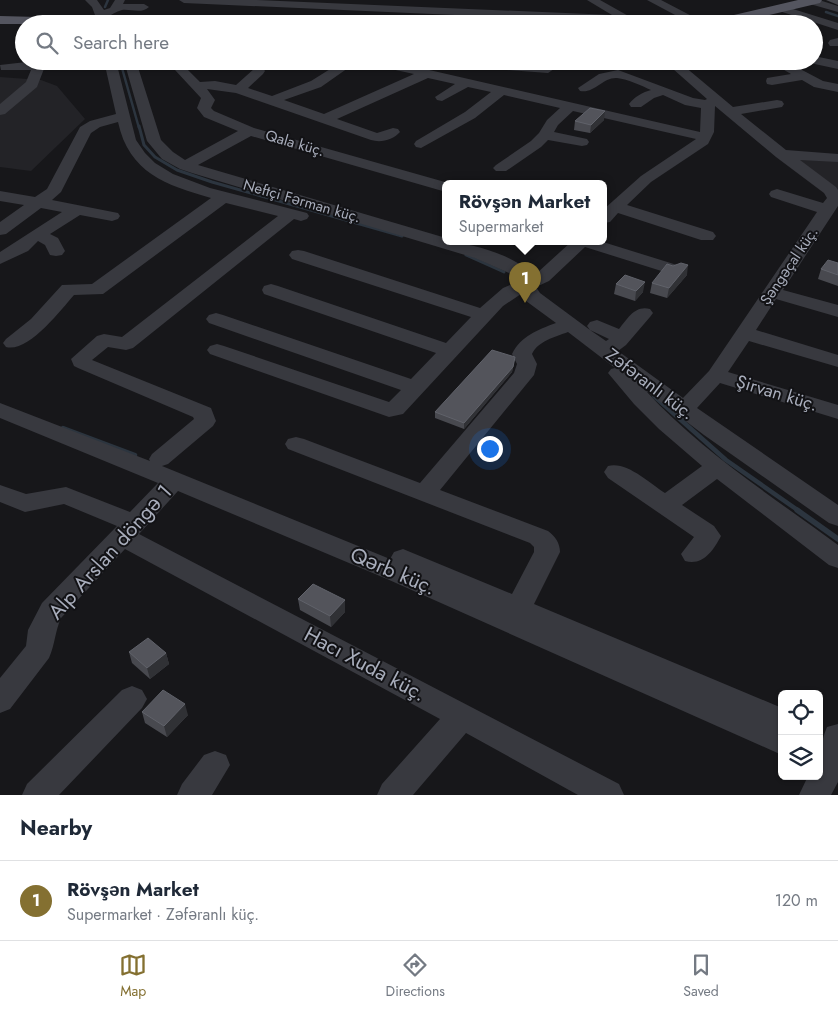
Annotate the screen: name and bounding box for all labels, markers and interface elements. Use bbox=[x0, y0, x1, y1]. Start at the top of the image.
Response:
search box bbox=[15, 15, 823, 70]
icon: search bbox=[33, 29, 61, 57]
text: Search here bbox=[73, 29, 169, 56]
street label: Qala küç. bbox=[263, 124, 327, 162]
street label: Neftçi Fərman küç. bbox=[241, 174, 363, 228]
popup bbox=[442, 180, 607, 245]
text: Rövşən Market bbox=[459, 188, 590, 215]
text: Supermarket bbox=[459, 215, 543, 238]
street label: Şəngəçal küç. bbox=[755, 223, 823, 309]
pin: 1 bbox=[509, 262, 541, 303]
street label: Zəfəranlı küç. bbox=[600, 342, 700, 426]
street label: Şirvan küç. bbox=[733, 368, 821, 418]
your location bbox=[477, 436, 503, 462]
street label: Alp Arslan döngə 1 bbox=[41, 478, 179, 626]
street label: Qərb küç. bbox=[346, 540, 440, 602]
street label: Hacı Xuda küç. bbox=[299, 619, 431, 709]
map controls bbox=[778, 690, 823, 780]
button: locate bbox=[778, 690, 823, 735]
button: layers bbox=[778, 735, 823, 780]
text: Nearby bbox=[20, 813, 92, 843]
text: Rövşən Market bbox=[67, 876, 199, 903]
text: 1 bbox=[32, 889, 40, 912]
text: 120 m bbox=[775, 889, 818, 912]
text: Supermarket · Zəfəranlı küç. bbox=[67, 903, 259, 926]
tab: Map bbox=[119, 951, 147, 1001]
tab: Directions bbox=[386, 951, 445, 1001]
tab: Saved bbox=[683, 951, 719, 1001]

